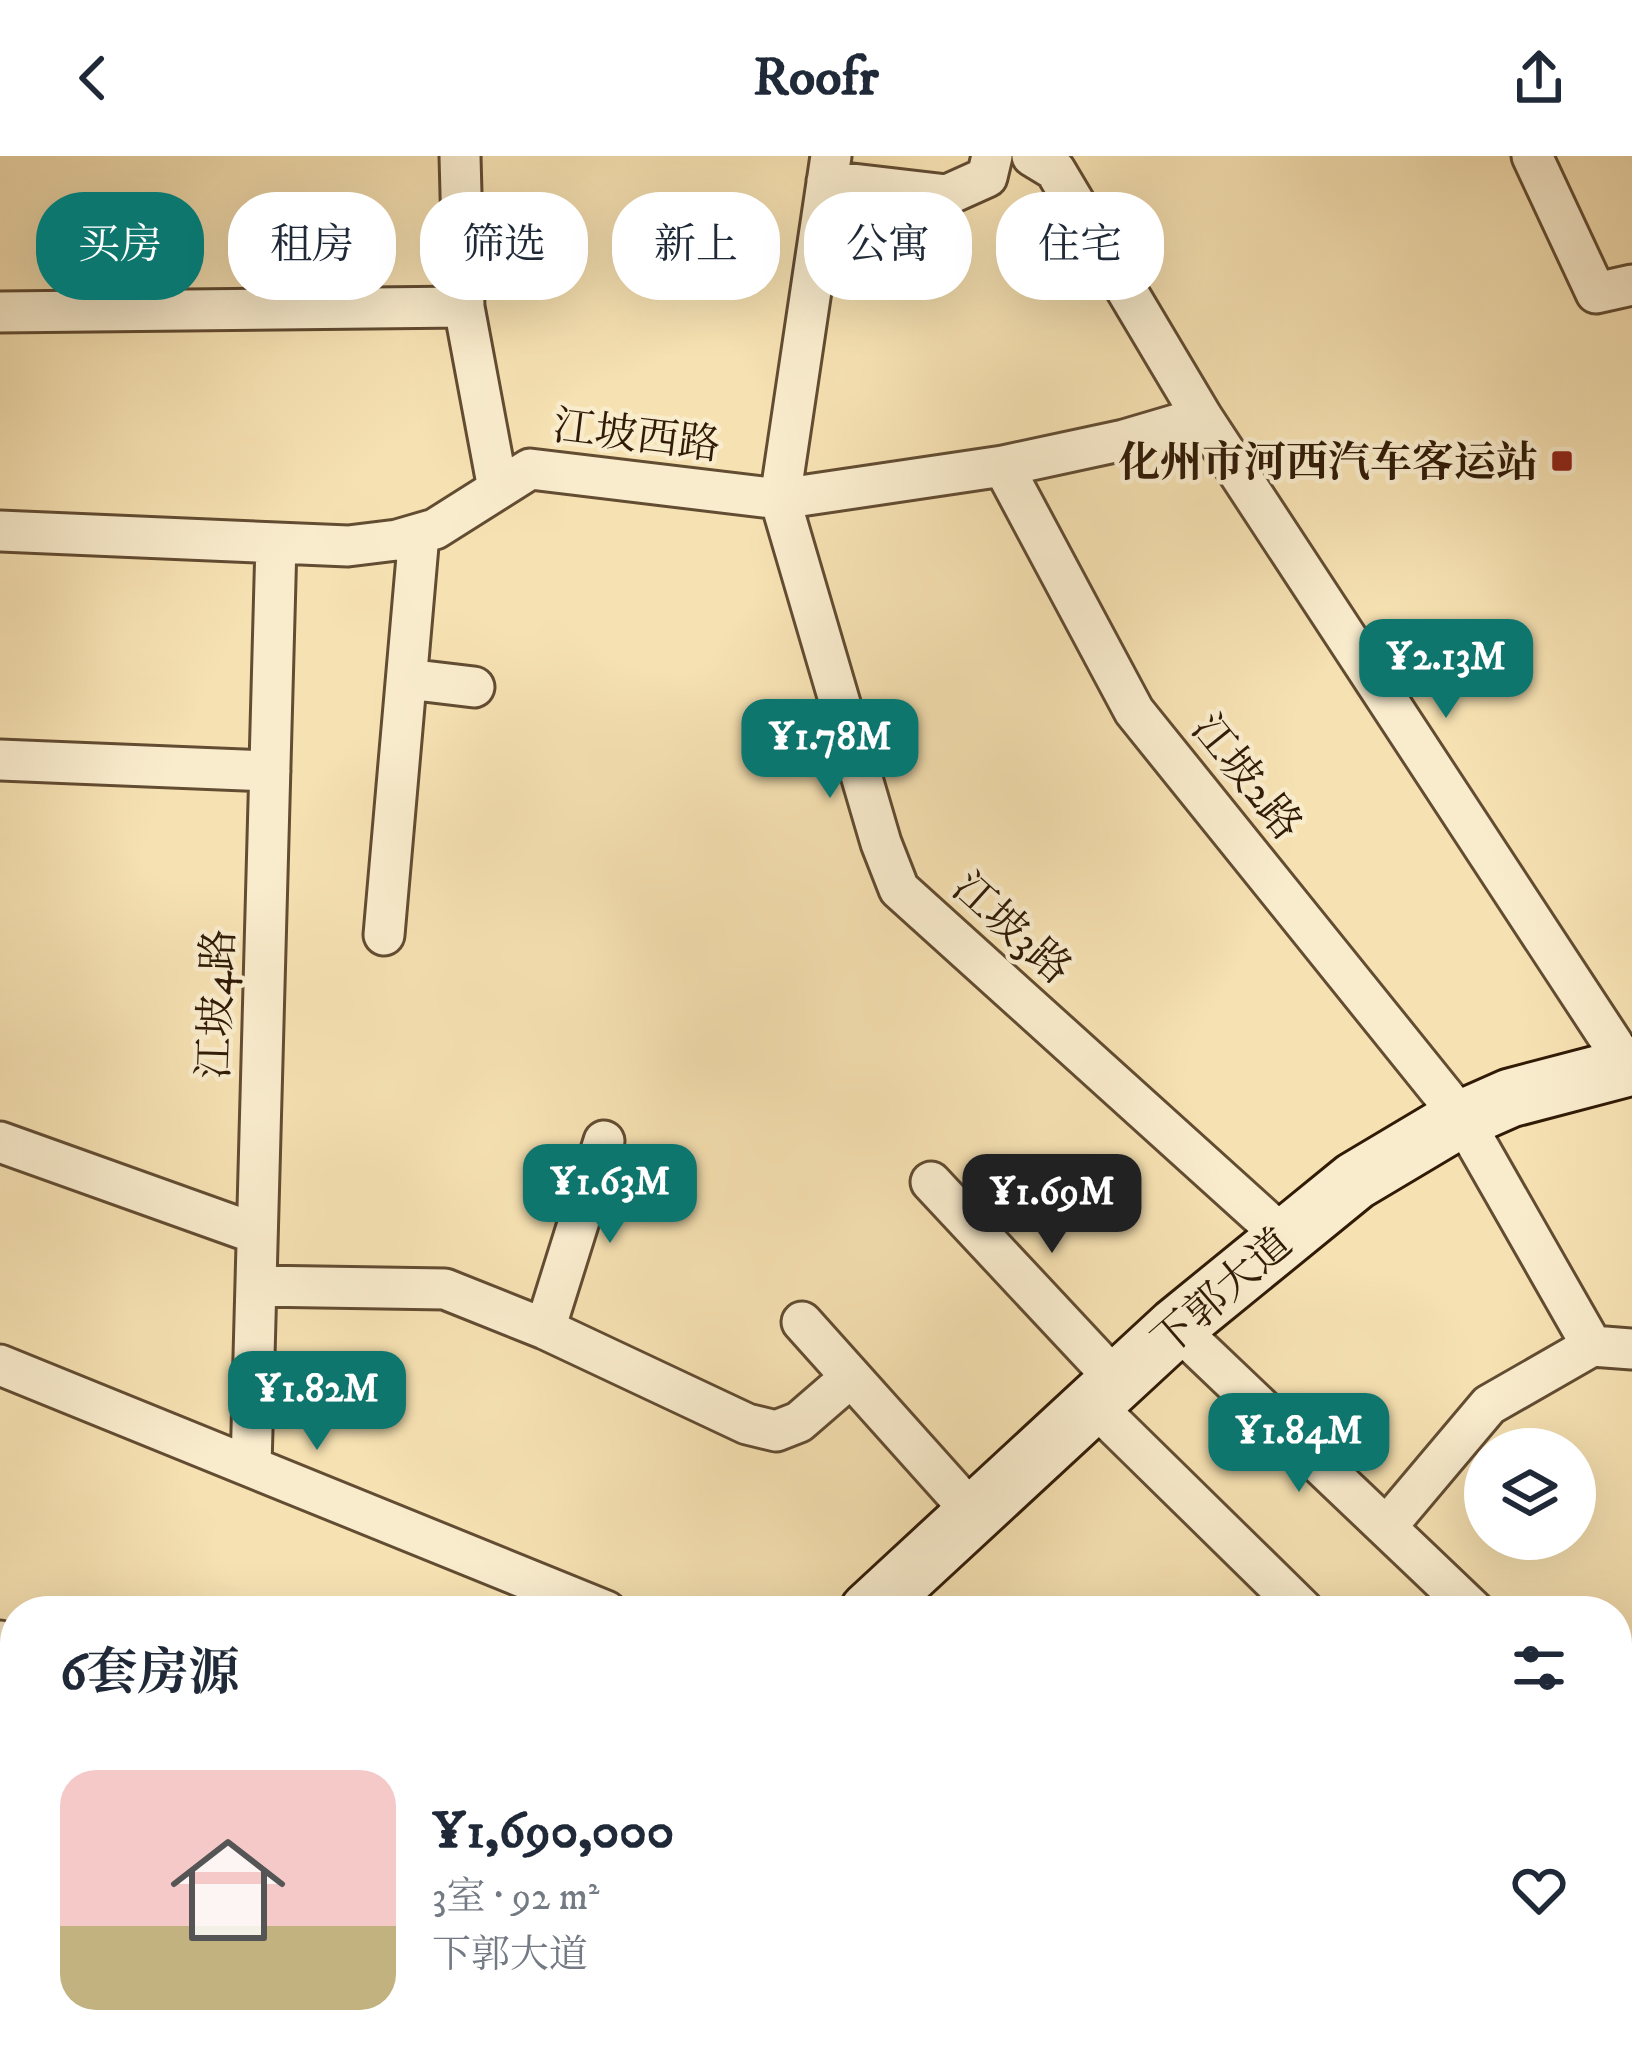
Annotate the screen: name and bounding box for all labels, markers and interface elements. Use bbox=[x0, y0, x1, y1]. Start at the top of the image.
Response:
icon: back bbox=[60, 45, 126, 111]
text: Roofr bbox=[753, 45, 879, 112]
icon: share bbox=[1506, 45, 1572, 111]
chip: 买房 bbox=[36, 192, 204, 300]
chip: 租房 bbox=[228, 192, 396, 300]
chip: 筛选 bbox=[420, 192, 588, 300]
chip: 新上 bbox=[612, 192, 780, 300]
chip: 公寓 bbox=[804, 192, 972, 300]
chip: 住宅 bbox=[996, 192, 1164, 300]
street label: 江坡西路 bbox=[550, 401, 723, 473]
place label: 化州市河西汽车客运站 bbox=[1118, 438, 1538, 490]
marker: 化州市河西汽车客运站 bbox=[1549, 448, 1575, 474]
pin: ¥2.13M bbox=[1348, 619, 1544, 721]
text: ¥2.13M bbox=[1386, 633, 1506, 682]
pin: ¥1.78M bbox=[732, 699, 928, 801]
street label: 江坡2路 bbox=[1179, 705, 1312, 851]
text: ¥1.78M bbox=[768, 713, 892, 762]
street label: 江坡3路 bbox=[941, 863, 1081, 996]
street label: 江坡4路 bbox=[189, 928, 247, 1080]
pin: ¥1.63M bbox=[512, 1144, 708, 1246]
pin: ¥1.69M bbox=[954, 1154, 1150, 1256]
text: ¥1.63M bbox=[550, 1158, 670, 1207]
text: ¥1.69M bbox=[989, 1168, 1115, 1217]
street label: 下郭大道 bbox=[1143, 1219, 1303, 1368]
pin: ¥1.82M bbox=[219, 1351, 415, 1453]
text: ¥1.82M bbox=[255, 1365, 379, 1414]
pin: ¥1.84M bbox=[1201, 1393, 1397, 1495]
text: ¥1.84M bbox=[1235, 1407, 1363, 1456]
map controls bbox=[1464, 1428, 1596, 1560]
button: layers bbox=[1464, 1428, 1596, 1560]
icon: filters bbox=[1506, 1635, 1572, 1701]
text: 6套房源 bbox=[60, 1642, 240, 1706]
text: ¥1,690,000 bbox=[432, 1800, 674, 1864]
icon: home bbox=[156, 1818, 300, 1962]
icon: heart bbox=[1506, 1857, 1572, 1923]
text: 3室 · 92 m² bbox=[432, 1873, 599, 1922]
text: 下郭大道 bbox=[432, 1931, 588, 1980]

